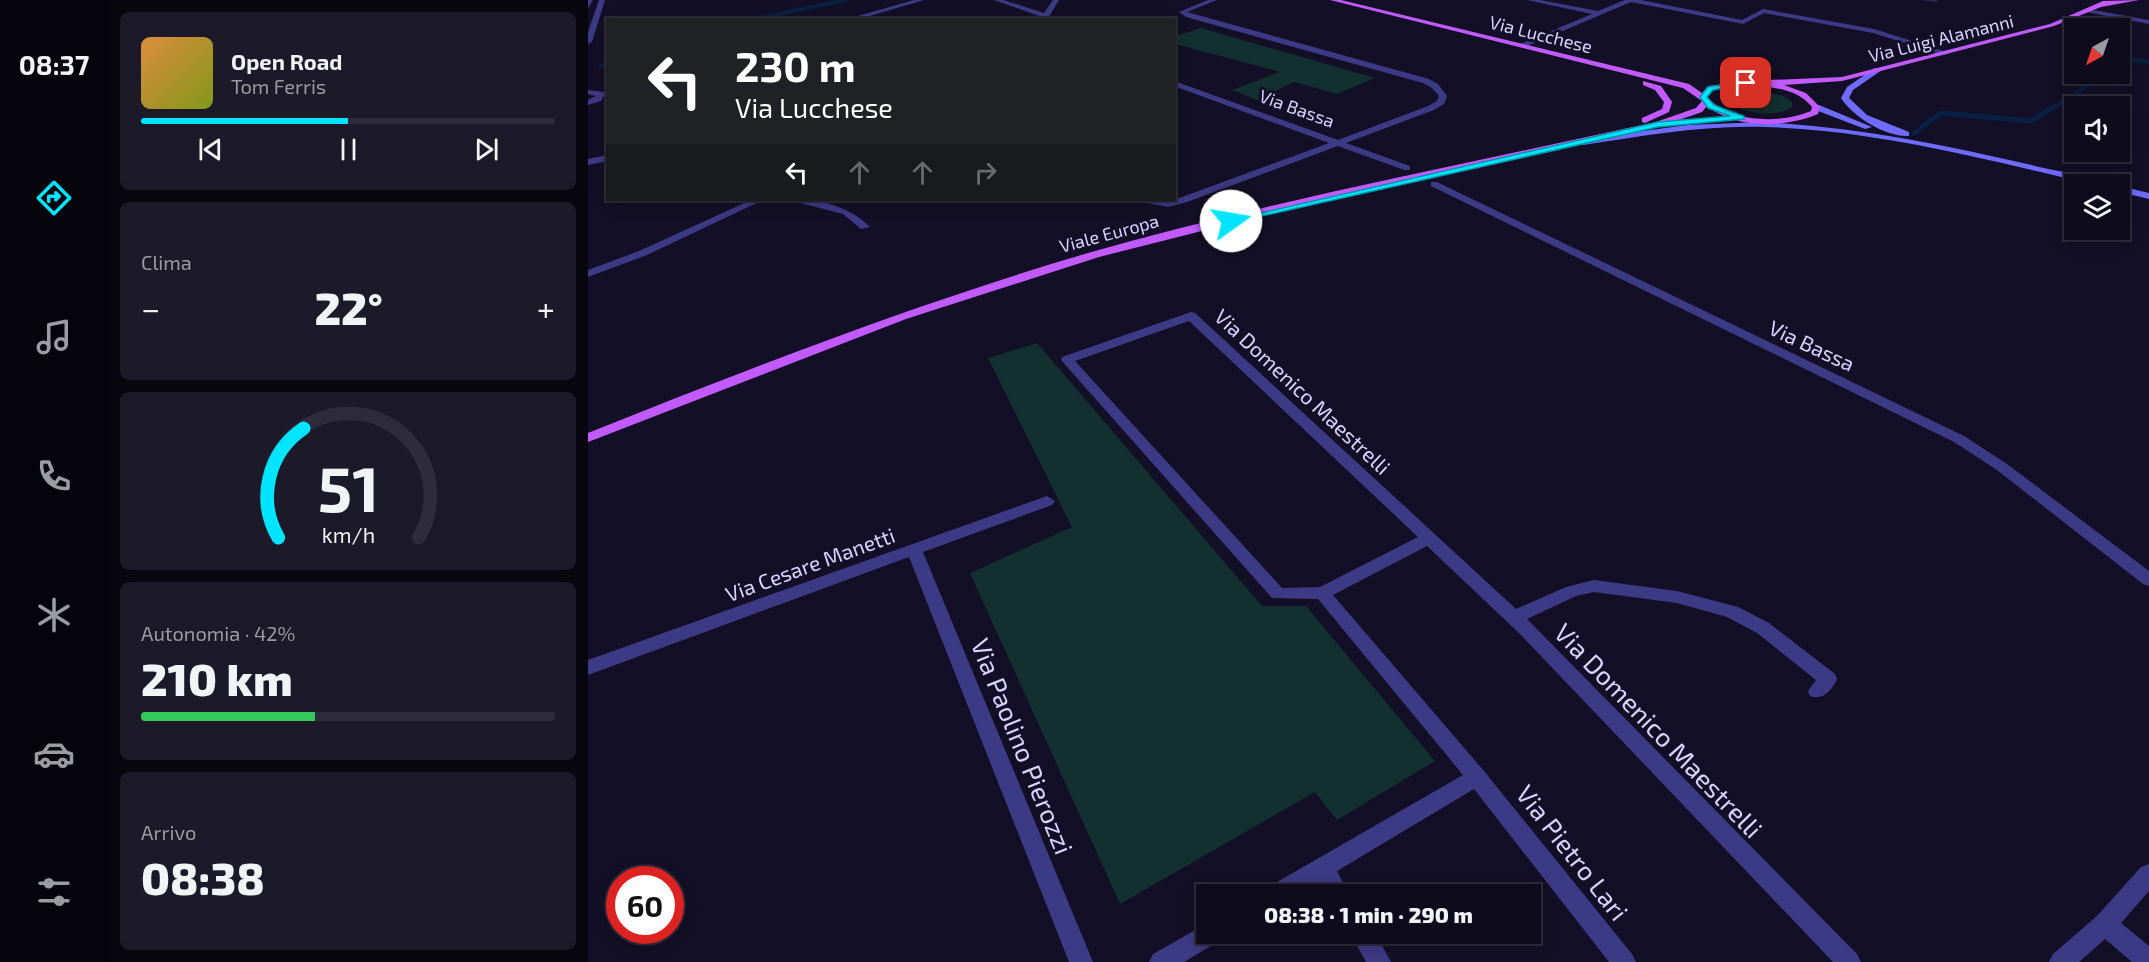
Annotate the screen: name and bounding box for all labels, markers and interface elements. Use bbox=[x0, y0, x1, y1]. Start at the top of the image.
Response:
street label: Via Luigi Alamanni bbox=[1866, 9, 2016, 67]
street label: Via Lucchese bbox=[1487, 11, 1595, 57]
north arrow bbox=[2064, 18, 2130, 84]
map controls bbox=[2064, 18, 2130, 240]
text: 230 m bbox=[735, 40, 856, 90]
icon: left bbox=[636, 42, 714, 120]
text: 08:37 bbox=[19, 48, 89, 80]
text: Open Road bbox=[231, 48, 343, 74]
pin bbox=[1720, 57, 1771, 108]
icon: arrive bbox=[1729, 66, 1762, 99]
text: Tom Ferris bbox=[231, 74, 326, 98]
street label: Via Bassa bbox=[1256, 84, 1338, 132]
text: Via Lucchese bbox=[735, 91, 893, 123]
button: sound bbox=[2064, 96, 2130, 162]
icon: previous bbox=[194, 133, 227, 166]
icon: pause bbox=[332, 133, 365, 166]
icon: next bbox=[470, 133, 503, 166]
icon: left bbox=[780, 156, 813, 189]
icon: ahead bbox=[843, 156, 876, 189]
icon: ahead bbox=[906, 156, 939, 189]
icon: right bbox=[969, 156, 1002, 189]
button: layers bbox=[2064, 174, 2130, 240]
icon: directions bbox=[33, 177, 75, 219]
position arrow bbox=[1199, 189, 1263, 253]
street label: Viale Europa bbox=[1057, 209, 1161, 257]
text: Clima bbox=[141, 250, 192, 274]
text: 22° bbox=[314, 280, 383, 334]
text: − bbox=[141, 288, 160, 328]
text: + bbox=[537, 288, 555, 328]
street label: Via Domenico Maestrelli bbox=[1210, 303, 1396, 479]
street label: Via Bassa bbox=[1765, 314, 1859, 376]
icon: music bbox=[33, 316, 75, 358]
text: 51 bbox=[317, 450, 379, 525]
icon: phone bbox=[33, 455, 75, 497]
text: km/h bbox=[321, 522, 375, 547]
street label: Via Cesare Manetti bbox=[722, 522, 898, 606]
icon: climate bbox=[33, 594, 75, 636]
street label: Via Domenico Maestrelli bbox=[1549, 616, 1769, 844]
text: Autonomia · 42% bbox=[141, 621, 295, 645]
street label: Via Paolino Pierozzi bbox=[966, 634, 1080, 858]
text: 210 km bbox=[141, 651, 293, 705]
icon: car bbox=[33, 733, 75, 775]
street label: Via Pietro Lari bbox=[1511, 778, 1635, 926]
text: Arrivo bbox=[141, 820, 196, 844]
text: 08:38 bbox=[141, 850, 265, 904]
speed limit sign: 60 bbox=[606, 866, 684, 944]
icon: filters bbox=[33, 871, 75, 913]
text: 08:38 · 1 min · 290 m bbox=[1264, 901, 1473, 927]

